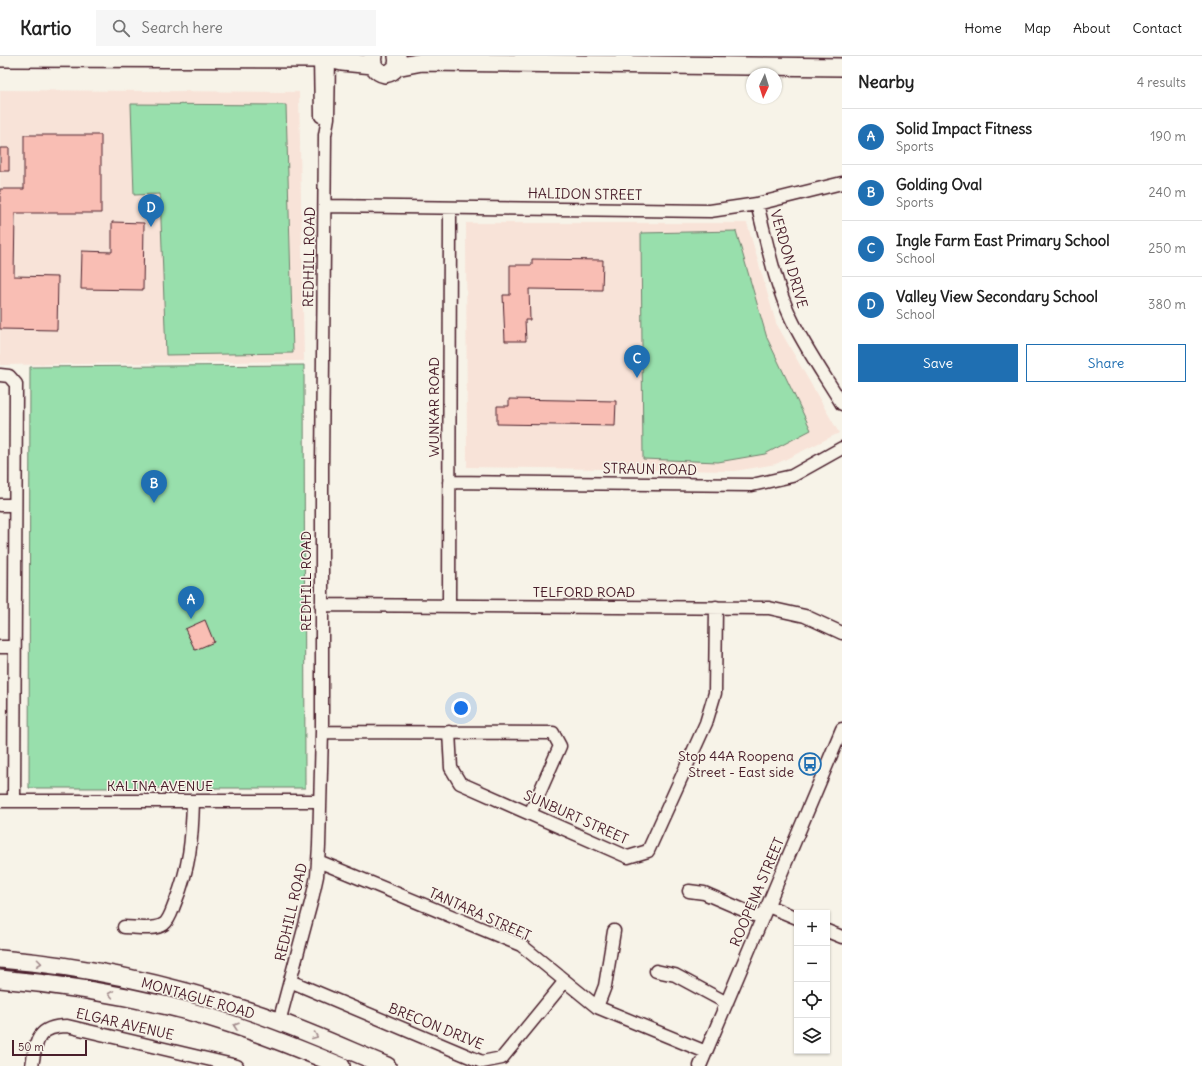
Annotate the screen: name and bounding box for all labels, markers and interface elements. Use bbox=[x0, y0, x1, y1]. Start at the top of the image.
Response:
search box bbox=[96, 10, 376, 46]
text: Kartio bbox=[20, 16, 72, 40]
icon: search bbox=[110, 17, 132, 39]
text: Search here bbox=[142, 18, 223, 37]
text: Home bbox=[964, 19, 1002, 37]
text: Map bbox=[1024, 19, 1051, 37]
text: About bbox=[1073, 19, 1111, 37]
text: Contact bbox=[1133, 19, 1182, 37]
north arrow bbox=[746, 68, 782, 104]
text: Nearby bbox=[858, 71, 914, 93]
text: 4 results bbox=[1137, 74, 1186, 91]
text: Solid Impact Fitness bbox=[896, 119, 1032, 138]
text: A bbox=[867, 128, 875, 145]
text: 190 m bbox=[1150, 128, 1186, 145]
text: Sports bbox=[896, 138, 934, 155]
text: Golding Oval bbox=[896, 175, 982, 194]
street label: HALIDON STREET bbox=[528, 184, 642, 204]
text: B bbox=[867, 184, 875, 201]
text: 240 m bbox=[1149, 184, 1186, 201]
pin: D bbox=[138, 194, 164, 227]
text: Sports bbox=[896, 194, 934, 211]
street label: REDHILL ROAD bbox=[299, 207, 319, 307]
street label: VERDON DRIVE bbox=[766, 208, 812, 310]
text: Ingle Farm East Primary School bbox=[896, 231, 1110, 250]
text: C bbox=[867, 240, 875, 257]
text: 250 m bbox=[1148, 240, 1186, 257]
text: School bbox=[896, 250, 935, 267]
text: Valley View Secondary School bbox=[896, 287, 1098, 306]
text: D bbox=[866, 296, 876, 313]
text: 380 m bbox=[1148, 296, 1186, 313]
text: School bbox=[896, 306, 935, 323]
button: Save bbox=[858, 344, 1018, 382]
button: Share bbox=[1026, 344, 1186, 382]
pin: C bbox=[624, 345, 650, 378]
street label: WUNKAR ROAD bbox=[425, 357, 443, 457]
street label: STRAUN ROAD bbox=[603, 459, 697, 479]
pin: B bbox=[141, 470, 167, 503]
street label: REDHILL ROAD bbox=[297, 531, 315, 631]
street label: TELFORD ROAD bbox=[533, 583, 635, 601]
pin: A bbox=[178, 586, 204, 619]
your location bbox=[451, 698, 471, 718]
place label: Stop 44A Roopena Street - East side bbox=[678, 747, 794, 781]
bus stop icon: Stop 44A Roopena Street - East side bbox=[797, 751, 823, 777]
street label: KALINA AVENUE bbox=[107, 777, 213, 795]
street label: SUNBURT STREET bbox=[521, 786, 631, 848]
street label: ROOPENA STREET bbox=[726, 835, 788, 949]
street label: REDHILL ROAD bbox=[271, 861, 311, 963]
street label: TANTARA STREET bbox=[426, 883, 534, 945]
map controls bbox=[794, 910, 830, 1054]
button: + bbox=[794, 910, 830, 946]
button: − bbox=[794, 946, 830, 982]
one-way arrow bbox=[36, 959, 42, 968]
street label: MONTAGUE ROAD bbox=[139, 973, 257, 1023]
button: locate bbox=[794, 982, 830, 1018]
one-way arrow bbox=[108, 990, 114, 998]
street label: BRECON DRIVE bbox=[386, 999, 486, 1053]
street label: ELGAR AVENUE bbox=[74, 1004, 176, 1044]
button: layers bbox=[794, 1018, 830, 1054]
one-way arrow bbox=[233, 1023, 240, 1031]
one-way arrow bbox=[312, 1031, 319, 1039]
scale bar bbox=[12, 1038, 87, 1057]
text: 50 m bbox=[18, 1040, 44, 1054]

